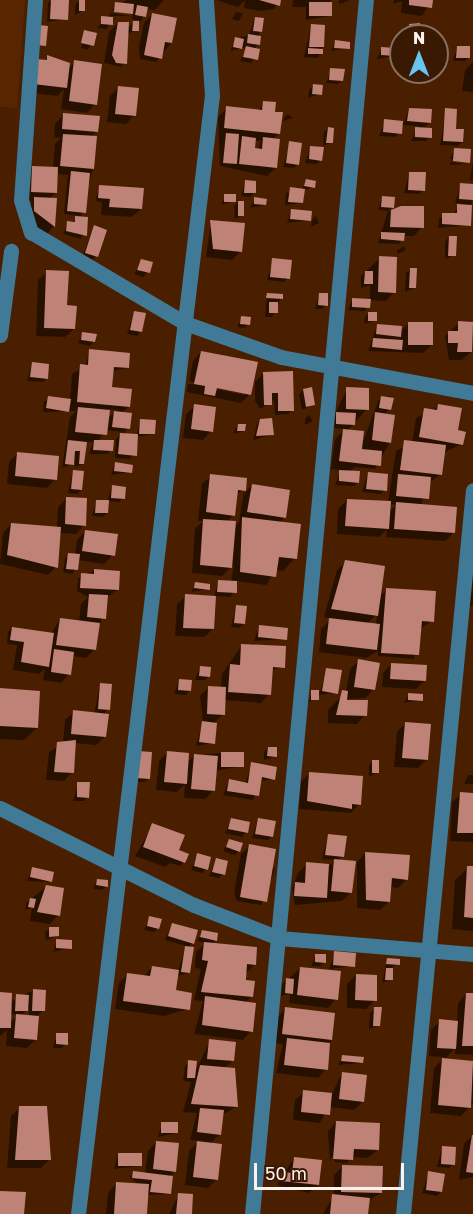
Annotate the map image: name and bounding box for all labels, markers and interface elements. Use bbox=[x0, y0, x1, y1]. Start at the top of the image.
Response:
north arrow bbox=[389, 24, 449, 84]
text: N bbox=[413, 28, 425, 48]
scale bar bbox=[257, 1151, 407, 1189]
text: 50 m bbox=[265, 1162, 307, 1184]

